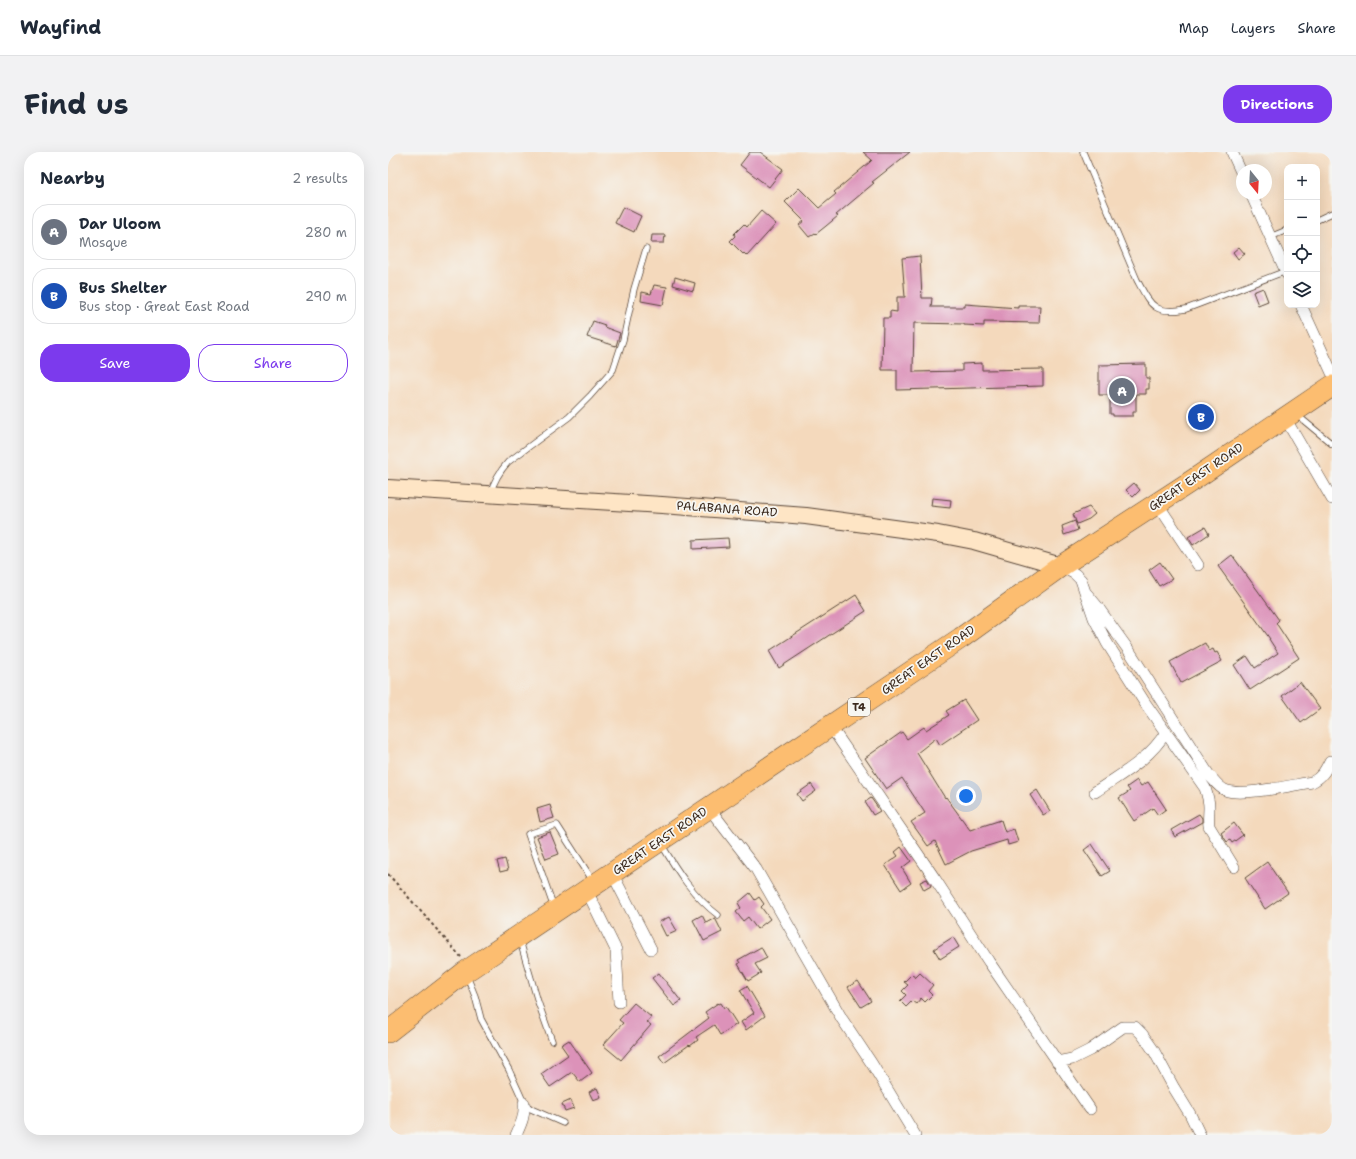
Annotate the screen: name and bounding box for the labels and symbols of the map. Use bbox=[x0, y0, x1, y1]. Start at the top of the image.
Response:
north arrow bbox=[1236, 164, 1272, 200]
pin: A bbox=[1109, 376, 1135, 406]
pin: B bbox=[1188, 402, 1214, 432]
street label: GREAT EAST ROAD bbox=[1146, 439, 1246, 515]
street label: PALABANA ROAD bbox=[676, 497, 778, 521]
street label: GREAT EAST ROAD bbox=[878, 622, 978, 698]
road number: T4 bbox=[848, 698, 870, 716]
your location bbox=[956, 786, 976, 806]
street label: GREAT EAST ROAD bbox=[610, 803, 710, 879]

